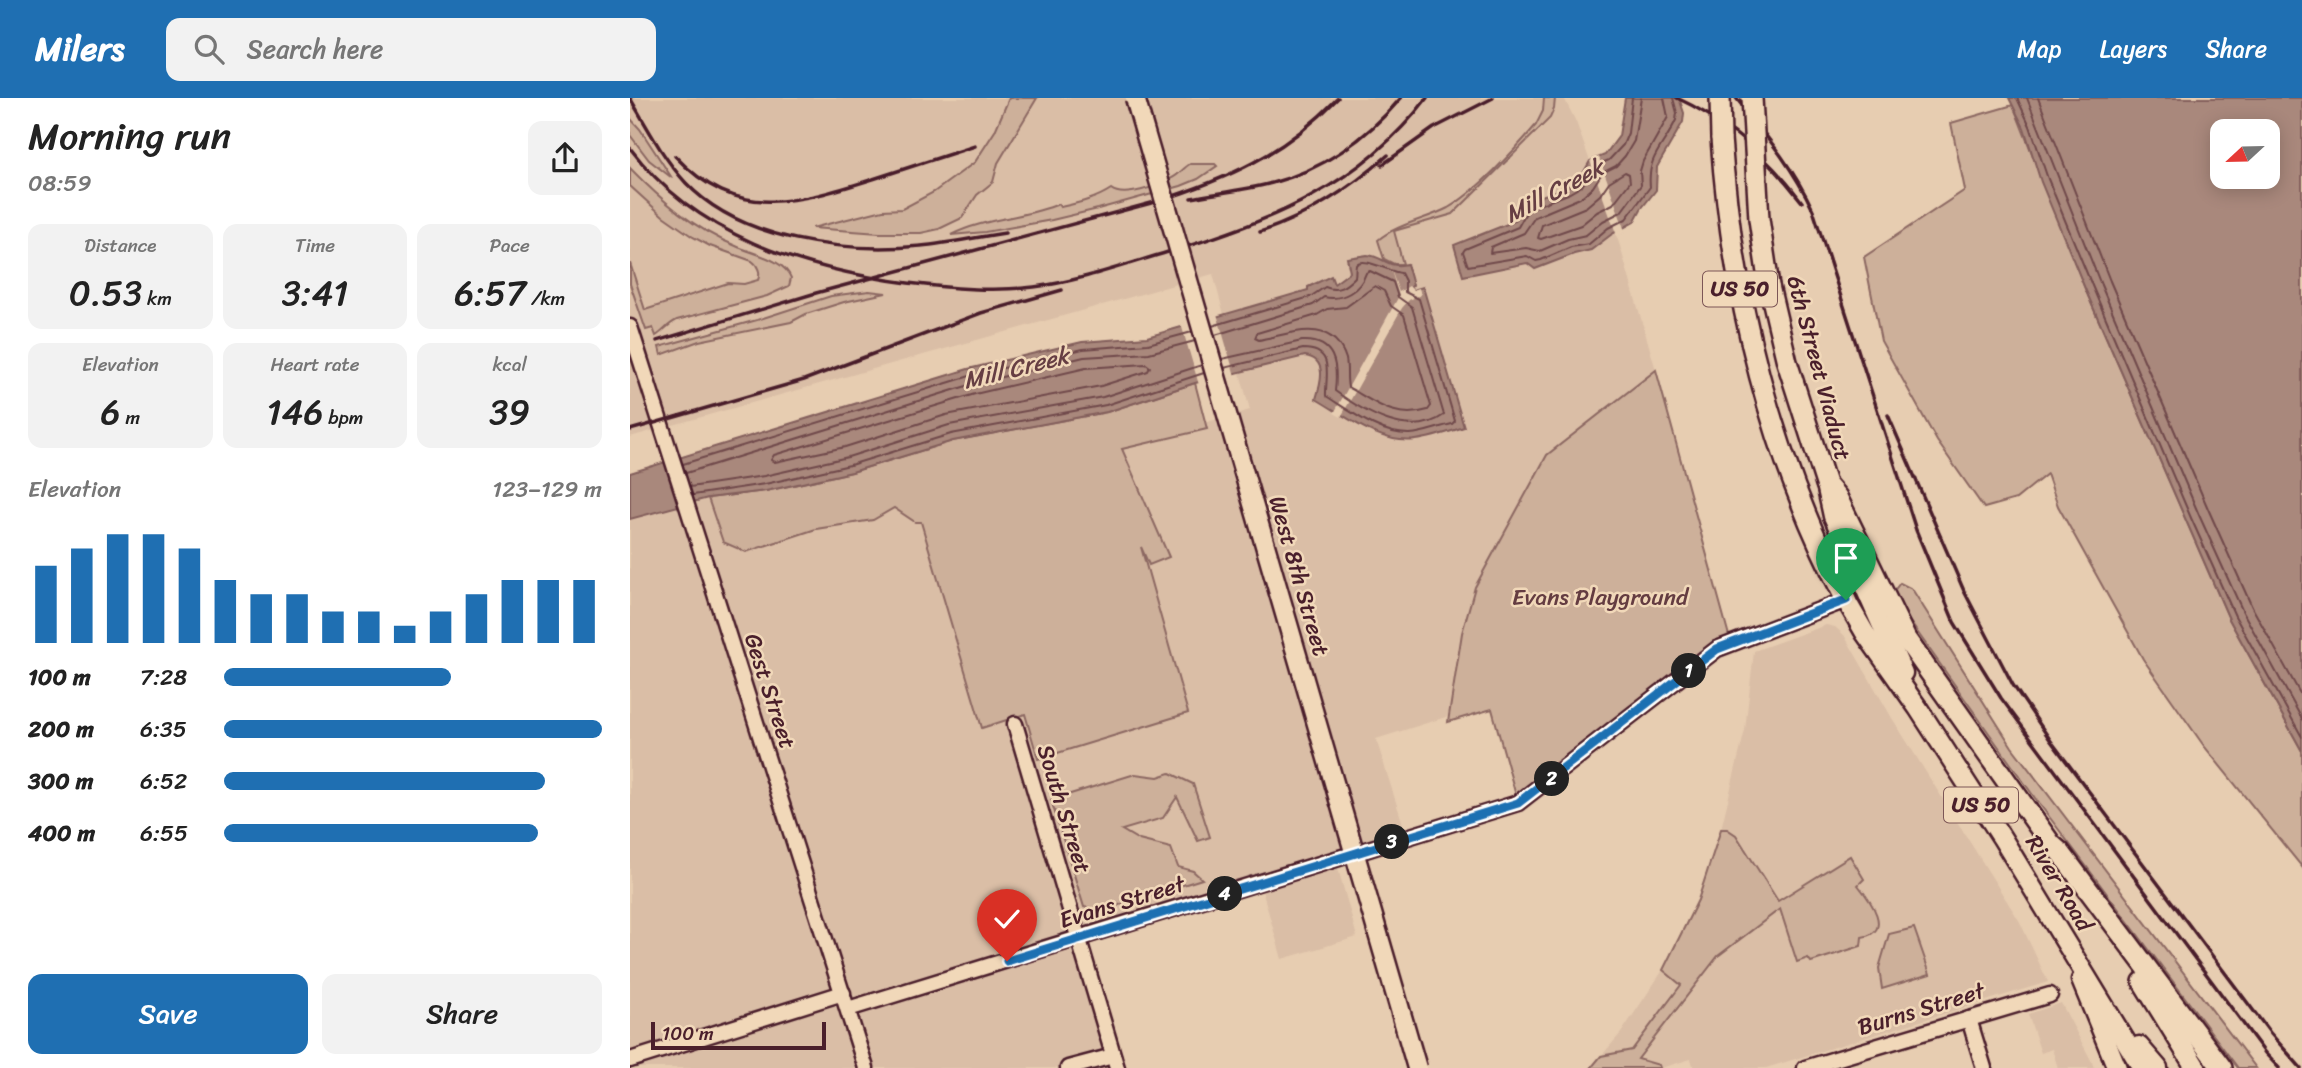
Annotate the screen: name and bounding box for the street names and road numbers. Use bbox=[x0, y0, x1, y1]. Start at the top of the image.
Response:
street label: 6th Street Viaduct bbox=[1775, 271, 1863, 465]
road number: US 50 bbox=[1703, 272, 1777, 306]
street label: West 8th Street bbox=[1257, 491, 1341, 661]
street label: Gest Street bbox=[732, 628, 808, 754]
street label: South Street bbox=[1025, 739, 1103, 879]
road number: US 50 bbox=[1944, 788, 2018, 822]
street label: River Road bbox=[2014, 826, 2105, 941]
street label: Evans Street bbox=[1054, 863, 1192, 941]
street label: Burns Street bbox=[1852, 970, 1991, 1048]

